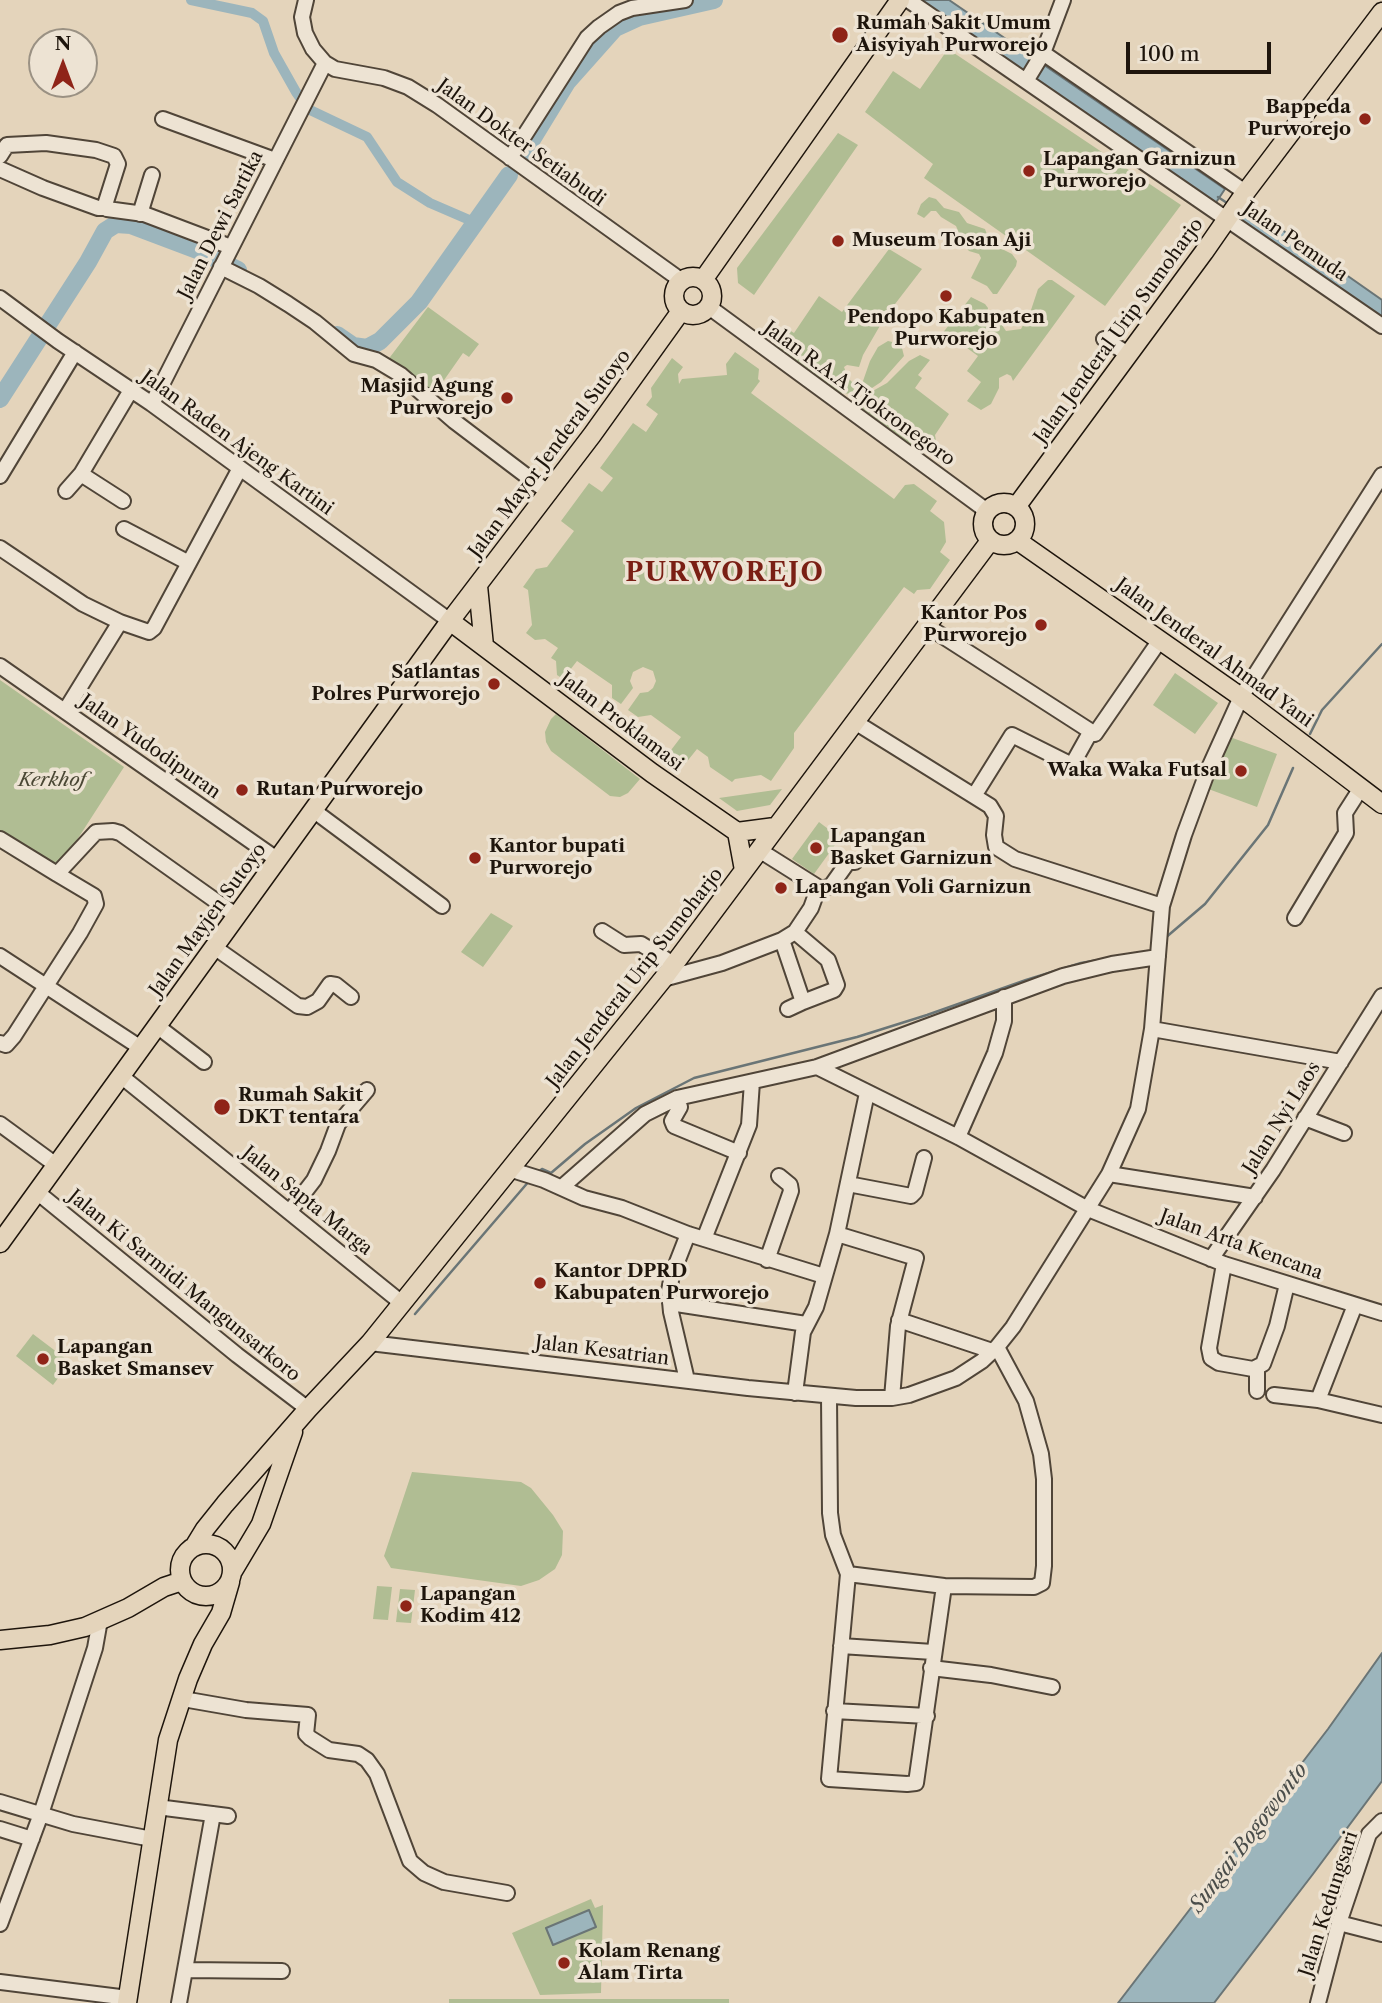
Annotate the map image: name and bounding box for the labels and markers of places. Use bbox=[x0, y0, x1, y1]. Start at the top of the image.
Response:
place label: Rumah Sakit Umum Aisyiyah Purworejo bbox=[856, 13, 1051, 57]
marker: Rumah Sakit Umum Aisyiyah Purworejo bbox=[830, 25, 850, 45]
place label: Bappeda Purworejo bbox=[1248, 97, 1351, 141]
marker: Bappeda Purworejo bbox=[1357, 111, 1373, 127]
place label: Lapangan Garnizun Purworejo bbox=[1043, 149, 1236, 193]
marker: Lapangan Garnizun Purworejo bbox=[1021, 163, 1037, 179]
place label: Museum Tosan Aji bbox=[852, 230, 1031, 252]
marker: Museum Tosan Aji bbox=[830, 233, 846, 249]
marker: Pendopo Kabupaten Purworejo bbox=[938, 288, 954, 304]
place label: Pendopo Kabupaten Purworejo bbox=[847, 307, 1045, 351]
place label: Masjid Agung Purworejo bbox=[360, 376, 493, 420]
marker: Masjid Agung Purworejo bbox=[499, 390, 515, 406]
place label: Kantor Pos Purworejo bbox=[921, 603, 1027, 647]
marker: Kantor Pos Purworejo bbox=[1033, 617, 1049, 633]
place label: Satlantas Polres Purworejo bbox=[311, 662, 480, 706]
marker: Satlantas Polres Purworejo bbox=[486, 676, 502, 692]
place label: Waka Waka Futsal bbox=[1047, 760, 1227, 782]
marker: Waka Waka Futsal bbox=[1233, 763, 1249, 779]
place label: Rutan Purworejo bbox=[256, 779, 423, 801]
marker: Rutan Purworejo bbox=[234, 782, 250, 798]
place label: Lapangan Basket Garnizun bbox=[830, 826, 992, 870]
place label: Kantor bupati Purworejo bbox=[489, 836, 625, 880]
marker: Lapangan Basket Garnizun bbox=[808, 840, 824, 856]
marker: Kantor bupati Purworejo bbox=[467, 850, 483, 866]
place label: Lapangan Voli Garnizun bbox=[795, 877, 1031, 899]
marker: Lapangan Voli Garnizun bbox=[773, 880, 789, 896]
place label: Rumah Sakit DKT tentara bbox=[238, 1085, 363, 1129]
marker: Rumah Sakit DKT tentara bbox=[212, 1097, 232, 1117]
place label: Kantor DPRD Kabupaten Purworejo bbox=[554, 1261, 769, 1305]
marker: Kantor DPRD Kabupaten Purworejo bbox=[532, 1275, 548, 1291]
place label: Lapangan Basket Smansev bbox=[57, 1337, 213, 1381]
marker: Lapangan Basket Smansev bbox=[35, 1351, 51, 1367]
place label: Lapangan Kodim 412 bbox=[420, 1584, 521, 1628]
marker: Lapangan Kodim 412 bbox=[398, 1598, 414, 1614]
place label: Kolam Renang Alam Tirta bbox=[578, 1941, 720, 1985]
marker: Kolam Renang Alam Tirta bbox=[556, 1955, 572, 1971]

